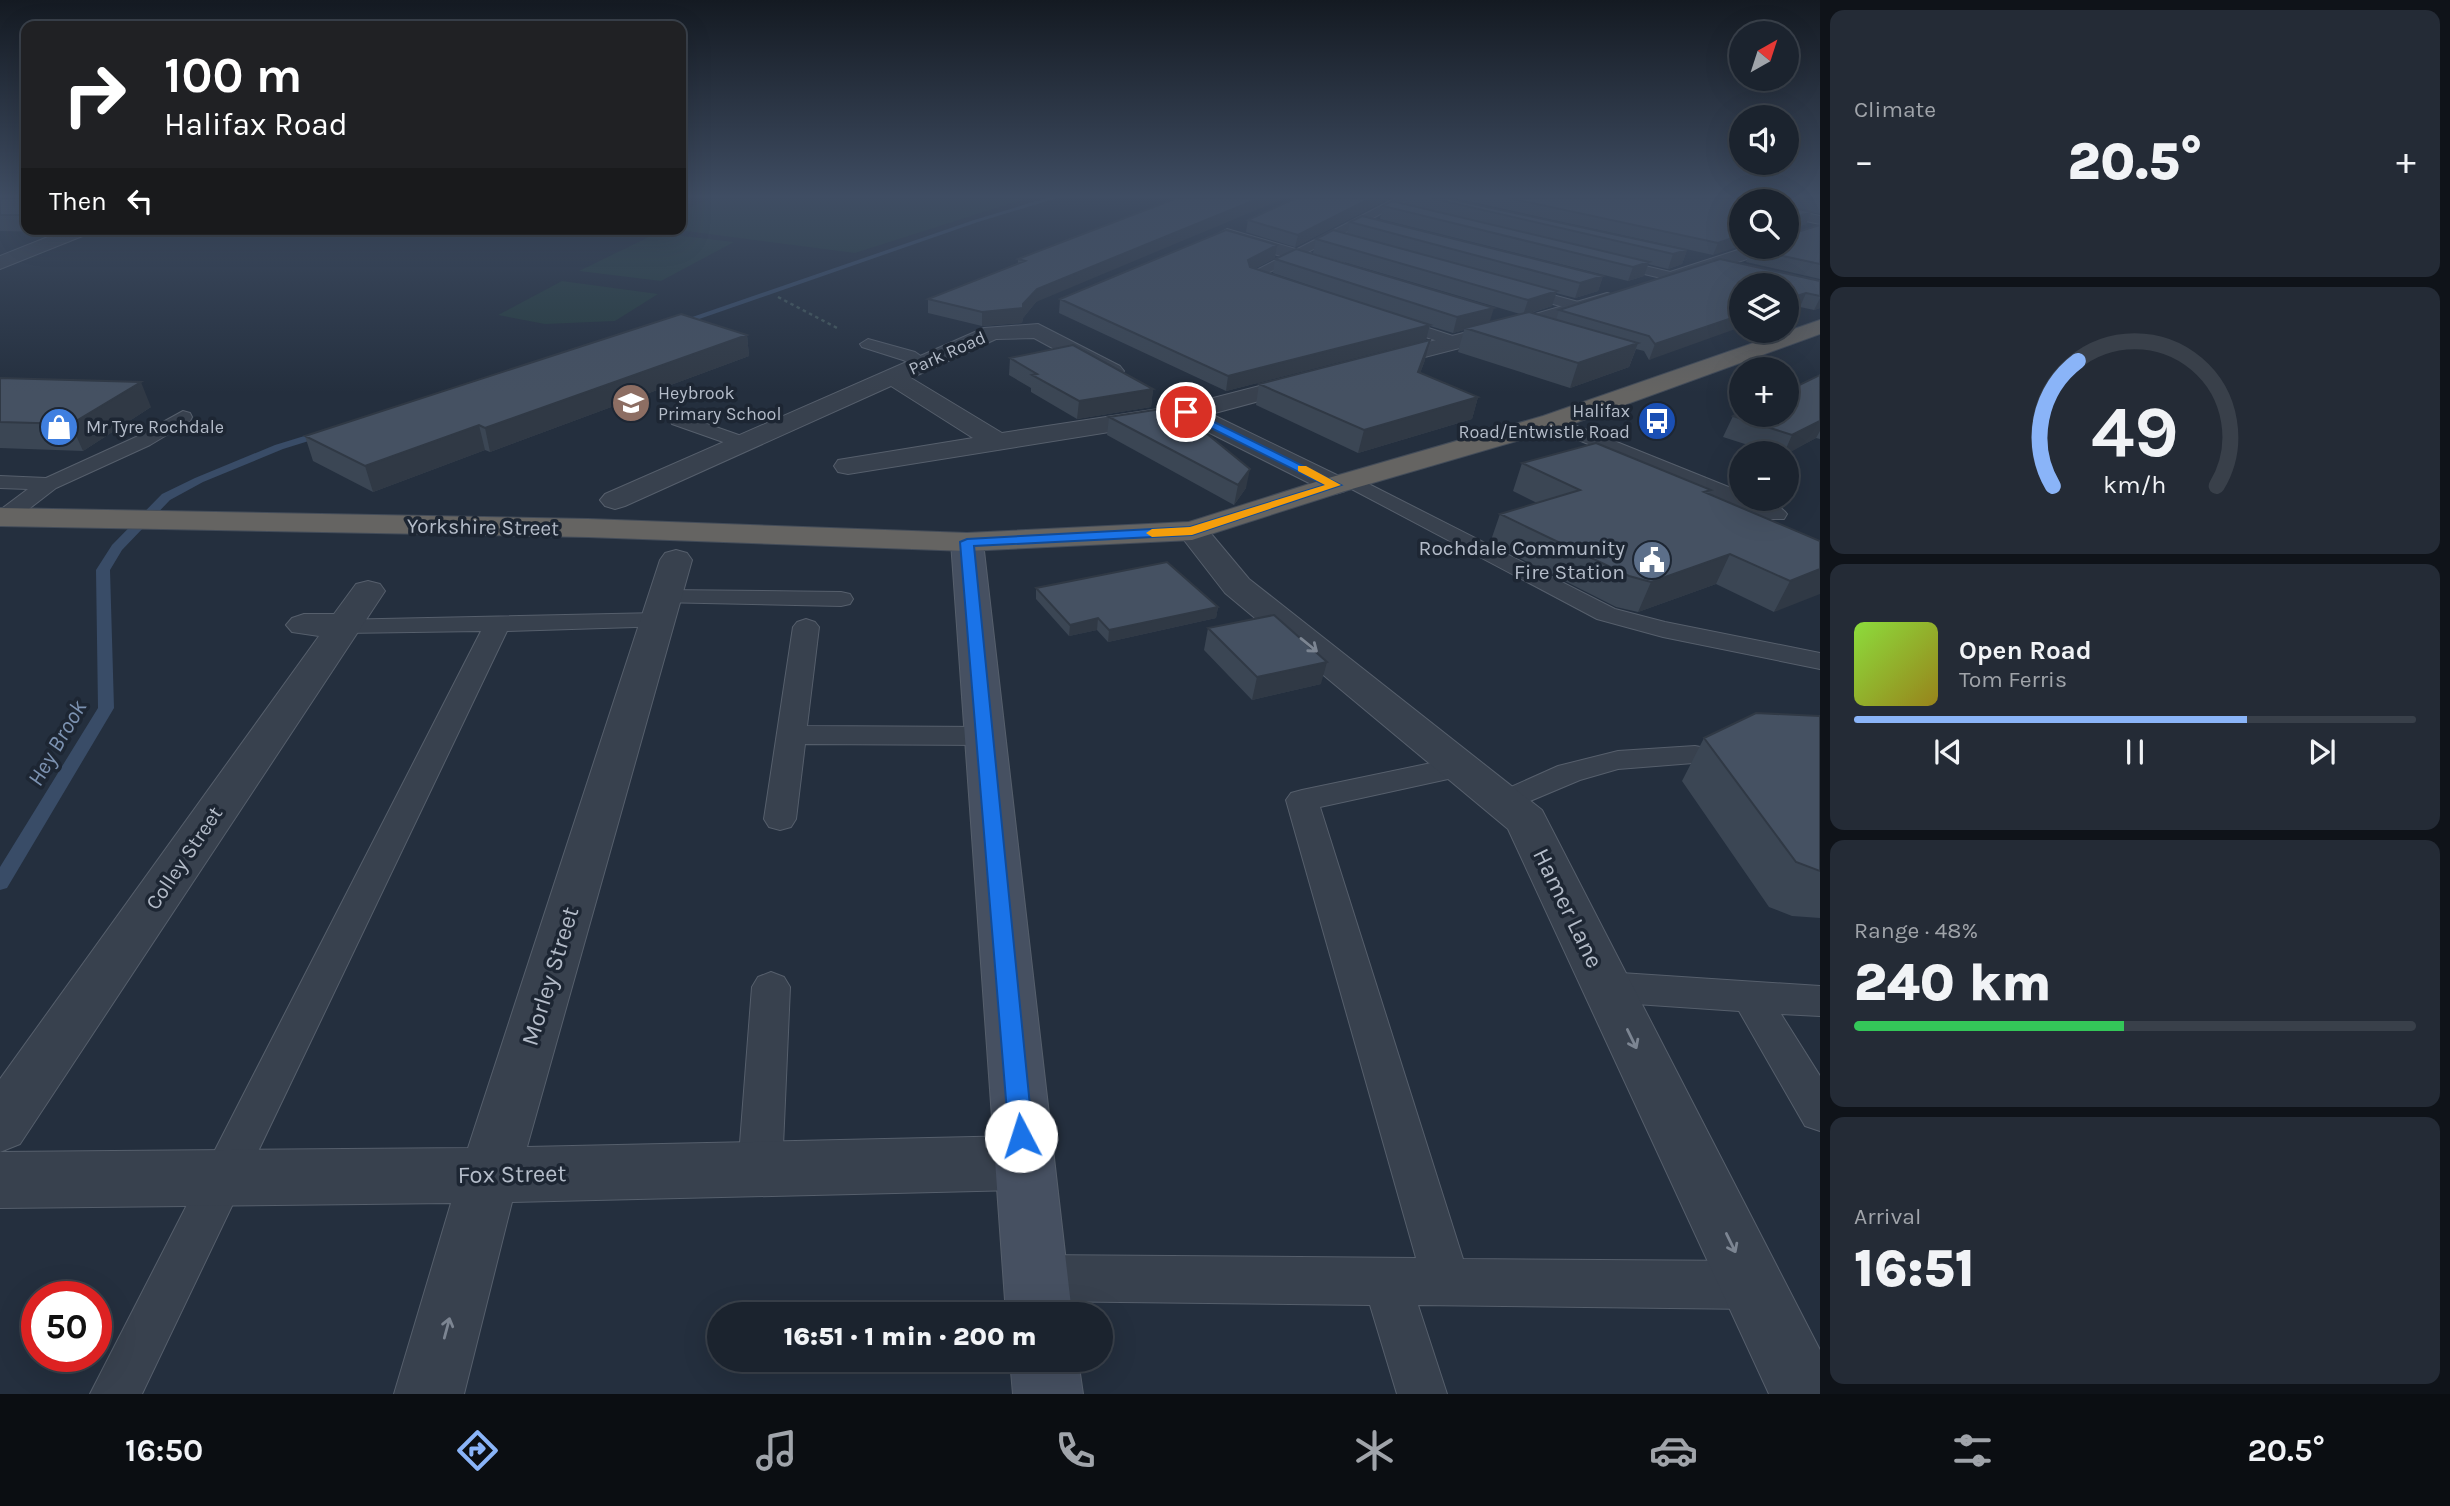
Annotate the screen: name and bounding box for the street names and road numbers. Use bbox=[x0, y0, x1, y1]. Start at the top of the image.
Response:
street label: Park Road bbox=[905, 326, 989, 380]
street label: Yorkshire Street bbox=[407, 514, 559, 540]
street label: Colley Street bbox=[141, 802, 227, 914]
street label: Hamer Lane bbox=[1527, 844, 1609, 972]
street label: Morley Street bbox=[516, 903, 584, 1049]
street label: Fox Street bbox=[457, 1159, 567, 1189]

